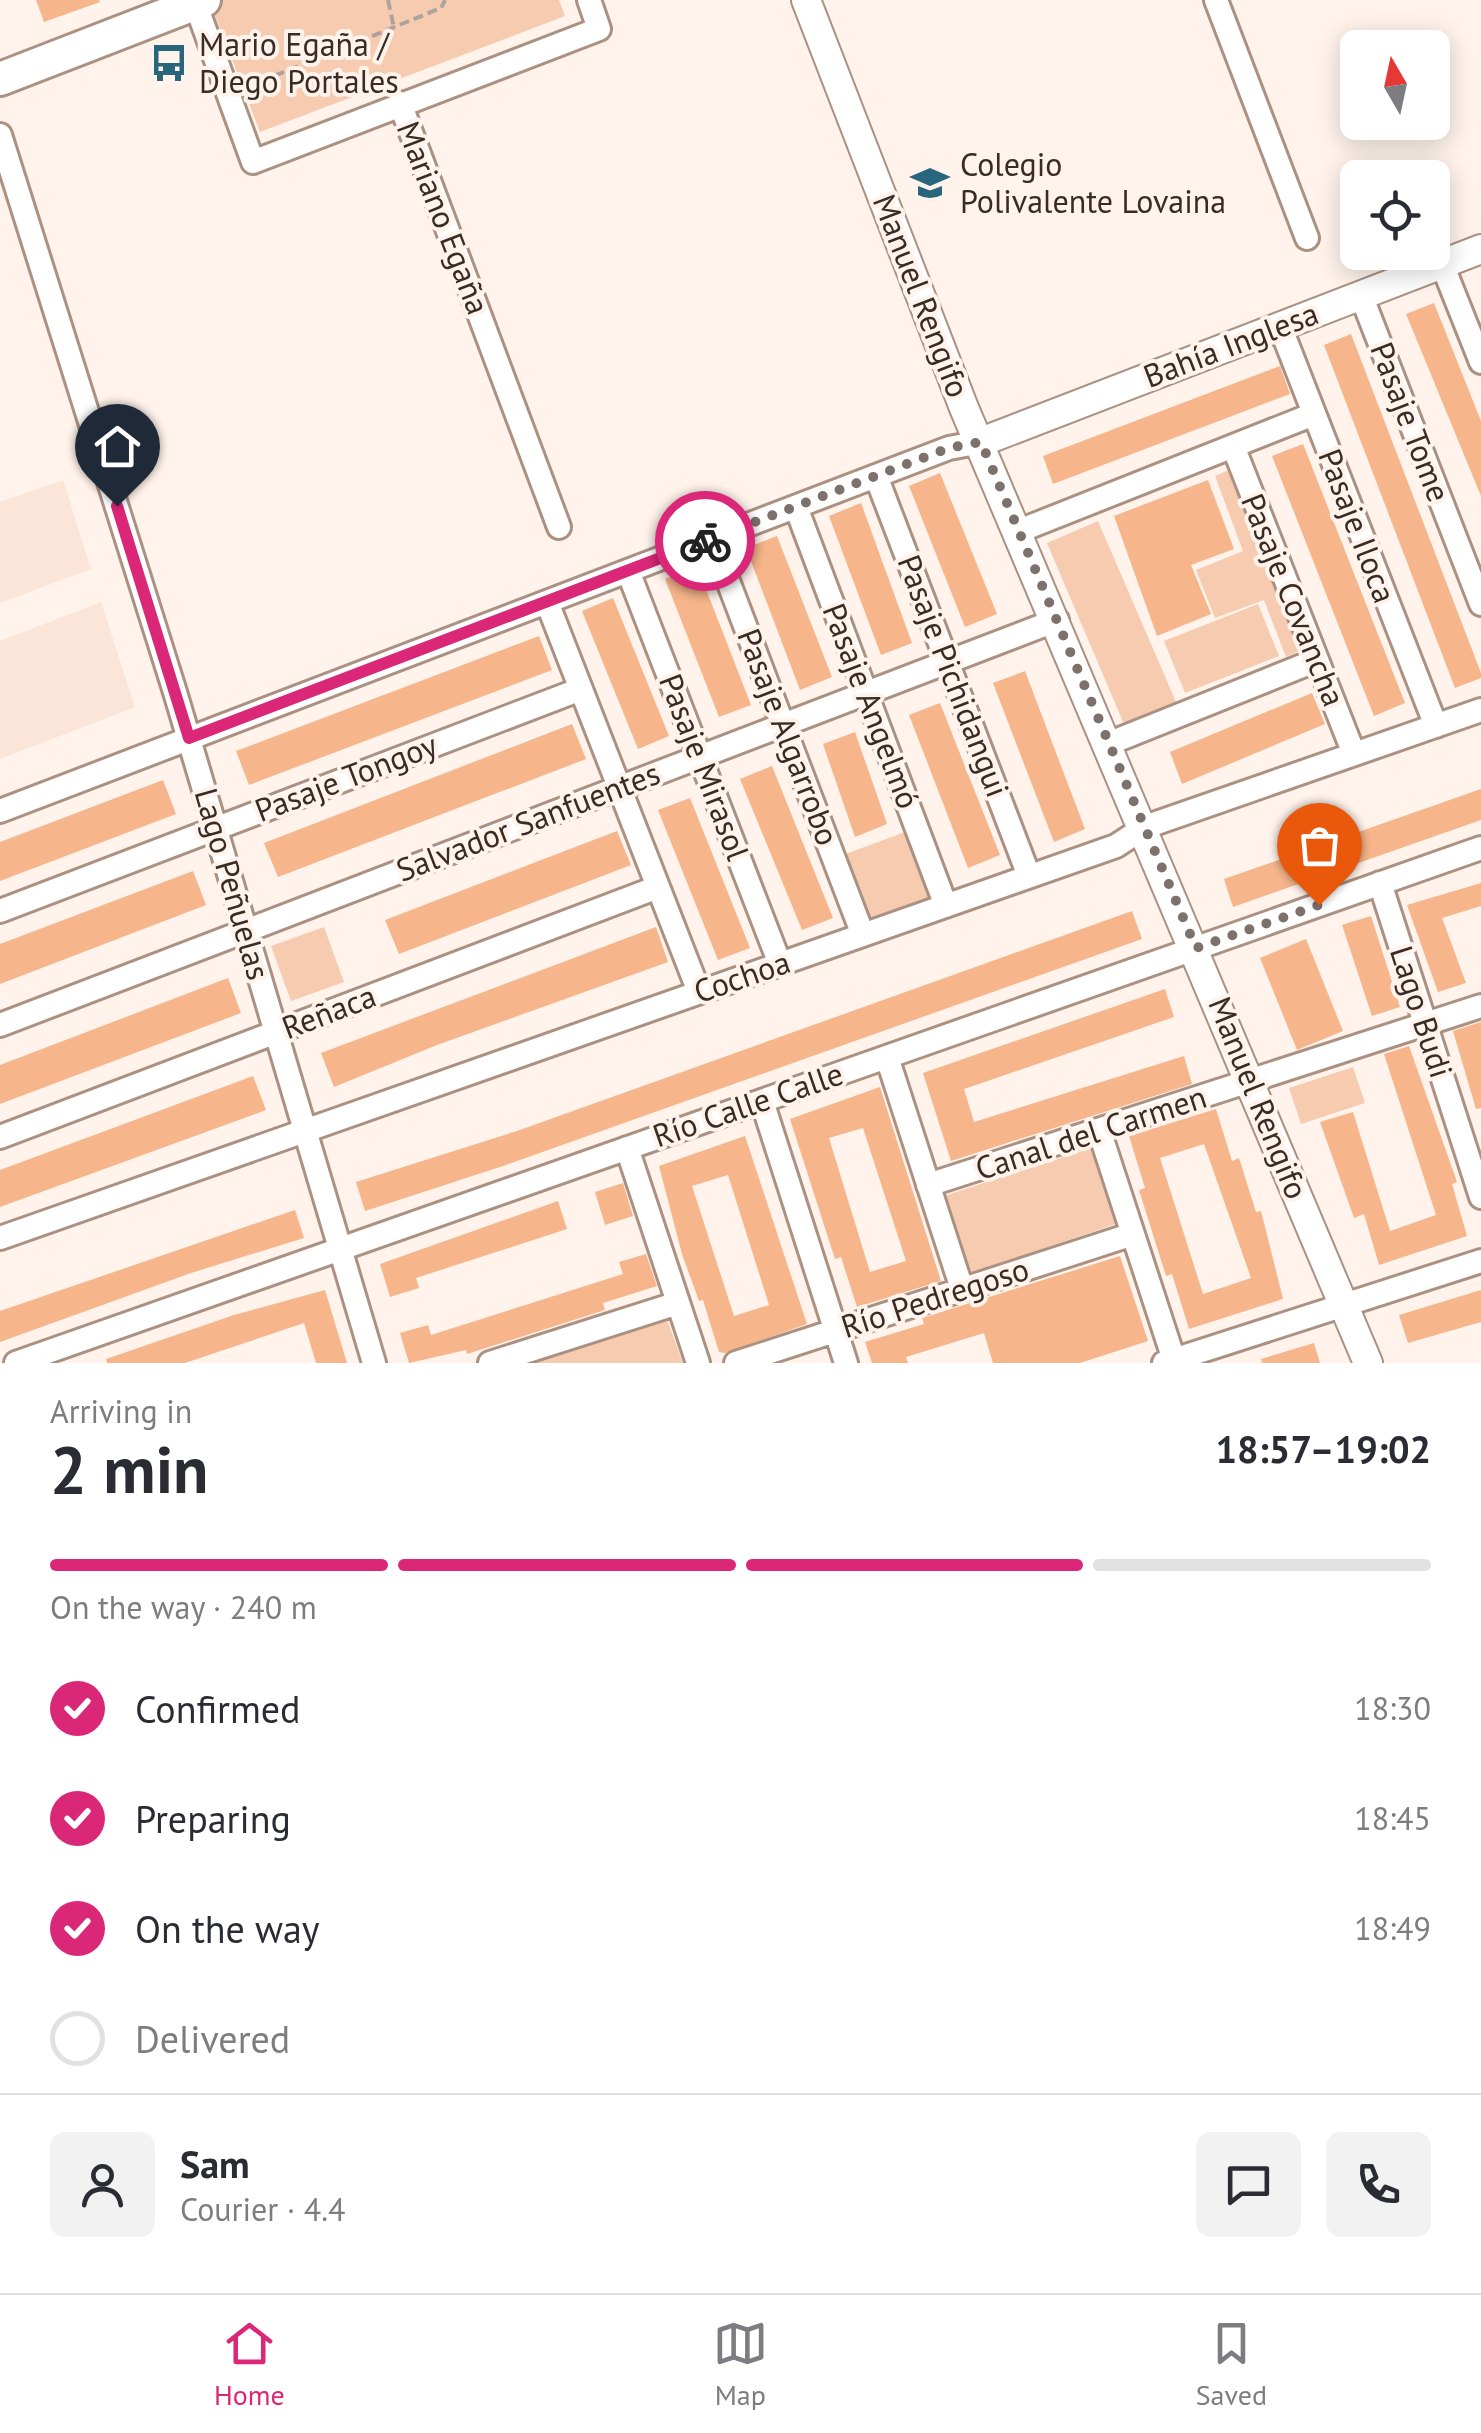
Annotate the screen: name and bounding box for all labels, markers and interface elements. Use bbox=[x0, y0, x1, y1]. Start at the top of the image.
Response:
place label: Mario Egaña / Diego Portales bbox=[199, 23, 399, 102]
north arrow bbox=[1340, 30, 1450, 140]
map controls bbox=[1340, 30, 1450, 270]
bus stop icon: Mario Egaña / Diego Portales bbox=[148, 42, 190, 84]
street label: Mariano Egaña bbox=[388, 115, 500, 320]
place label: Colegio Polivalente Lovaina bbox=[960, 143, 1226, 222]
button: locate bbox=[1340, 160, 1450, 270]
school or university icon: Colegio Polivalente Lovaina bbox=[909, 162, 951, 204]
street label: Manuel Rengifo bbox=[864, 188, 980, 403]
street label: Bahía Inglesa bbox=[1137, 291, 1324, 397]
street label: Pasaje Tome bbox=[1361, 336, 1461, 507]
pin bbox=[75, 404, 160, 507]
icon: home bbox=[90, 419, 145, 474]
street label: Pasaje Iloca bbox=[1309, 443, 1406, 609]
street label: Pasaje Covancha bbox=[1232, 487, 1356, 712]
courier bbox=[655, 491, 755, 591]
icon: bike bbox=[678, 514, 733, 569]
street label: Pasaje Pichidangui bbox=[888, 549, 1019, 803]
street label: Pasaje Angelmó bbox=[814, 597, 930, 814]
street label: Pasaje Algarrobo bbox=[728, 622, 850, 851]
street label: Pasaje Mirasol bbox=[650, 668, 760, 866]
street label: Pasaje Tongoy bbox=[249, 723, 443, 831]
street label: Salvador Sanfuentes bbox=[390, 751, 665, 891]
street label: Lago Peñuelas bbox=[186, 783, 280, 984]
pin bbox=[1277, 803, 1362, 906]
icon: bag bbox=[1292, 818, 1347, 873]
street label: Cochoa bbox=[688, 940, 795, 1012]
street label: Lago Budi bbox=[1381, 940, 1463, 1083]
street label: Reñaca bbox=[276, 974, 382, 1048]
street label: Manuel Rengifo bbox=[1199, 990, 1319, 1205]
street label: Río Calle Calle bbox=[647, 1052, 848, 1156]
street label: Canal del Carmen bbox=[970, 1075, 1212, 1189]
street label: Río Pedregoso bbox=[835, 1247, 1034, 1347]
text: Arriving in bbox=[50, 1390, 192, 1432]
text: 18:57–19:02 bbox=[1216, 1424, 1431, 1473]
text: 2 min bbox=[50, 1427, 209, 1511]
text: On the way · 240 m bbox=[50, 1586, 317, 1628]
icon: check bbox=[50, 1681, 105, 1736]
text: Confirmed bbox=[135, 1684, 301, 1733]
text: 18:30 bbox=[1354, 1687, 1431, 1729]
icon: check bbox=[50, 1791, 105, 1846]
text: Preparing bbox=[135, 1794, 291, 1843]
text: 18:45 bbox=[1354, 1797, 1431, 1839]
icon: check bbox=[50, 1901, 105, 1956]
text: On the way bbox=[135, 1904, 320, 1953]
text: 18:49 bbox=[1354, 1907, 1431, 1949]
text: Delivered bbox=[135, 2014, 290, 2063]
button: person bbox=[50, 2132, 155, 2237]
button: chat bbox=[1196, 2132, 1301, 2237]
button: phone bbox=[1326, 2132, 1431, 2237]
text: Sam bbox=[180, 2139, 250, 2188]
text: Courier · 4.4 bbox=[180, 2188, 346, 2230]
tab: Home bbox=[214, 2316, 285, 2413]
tab: Map bbox=[713, 2316, 768, 2413]
tab: Saved bbox=[1196, 2316, 1267, 2413]

